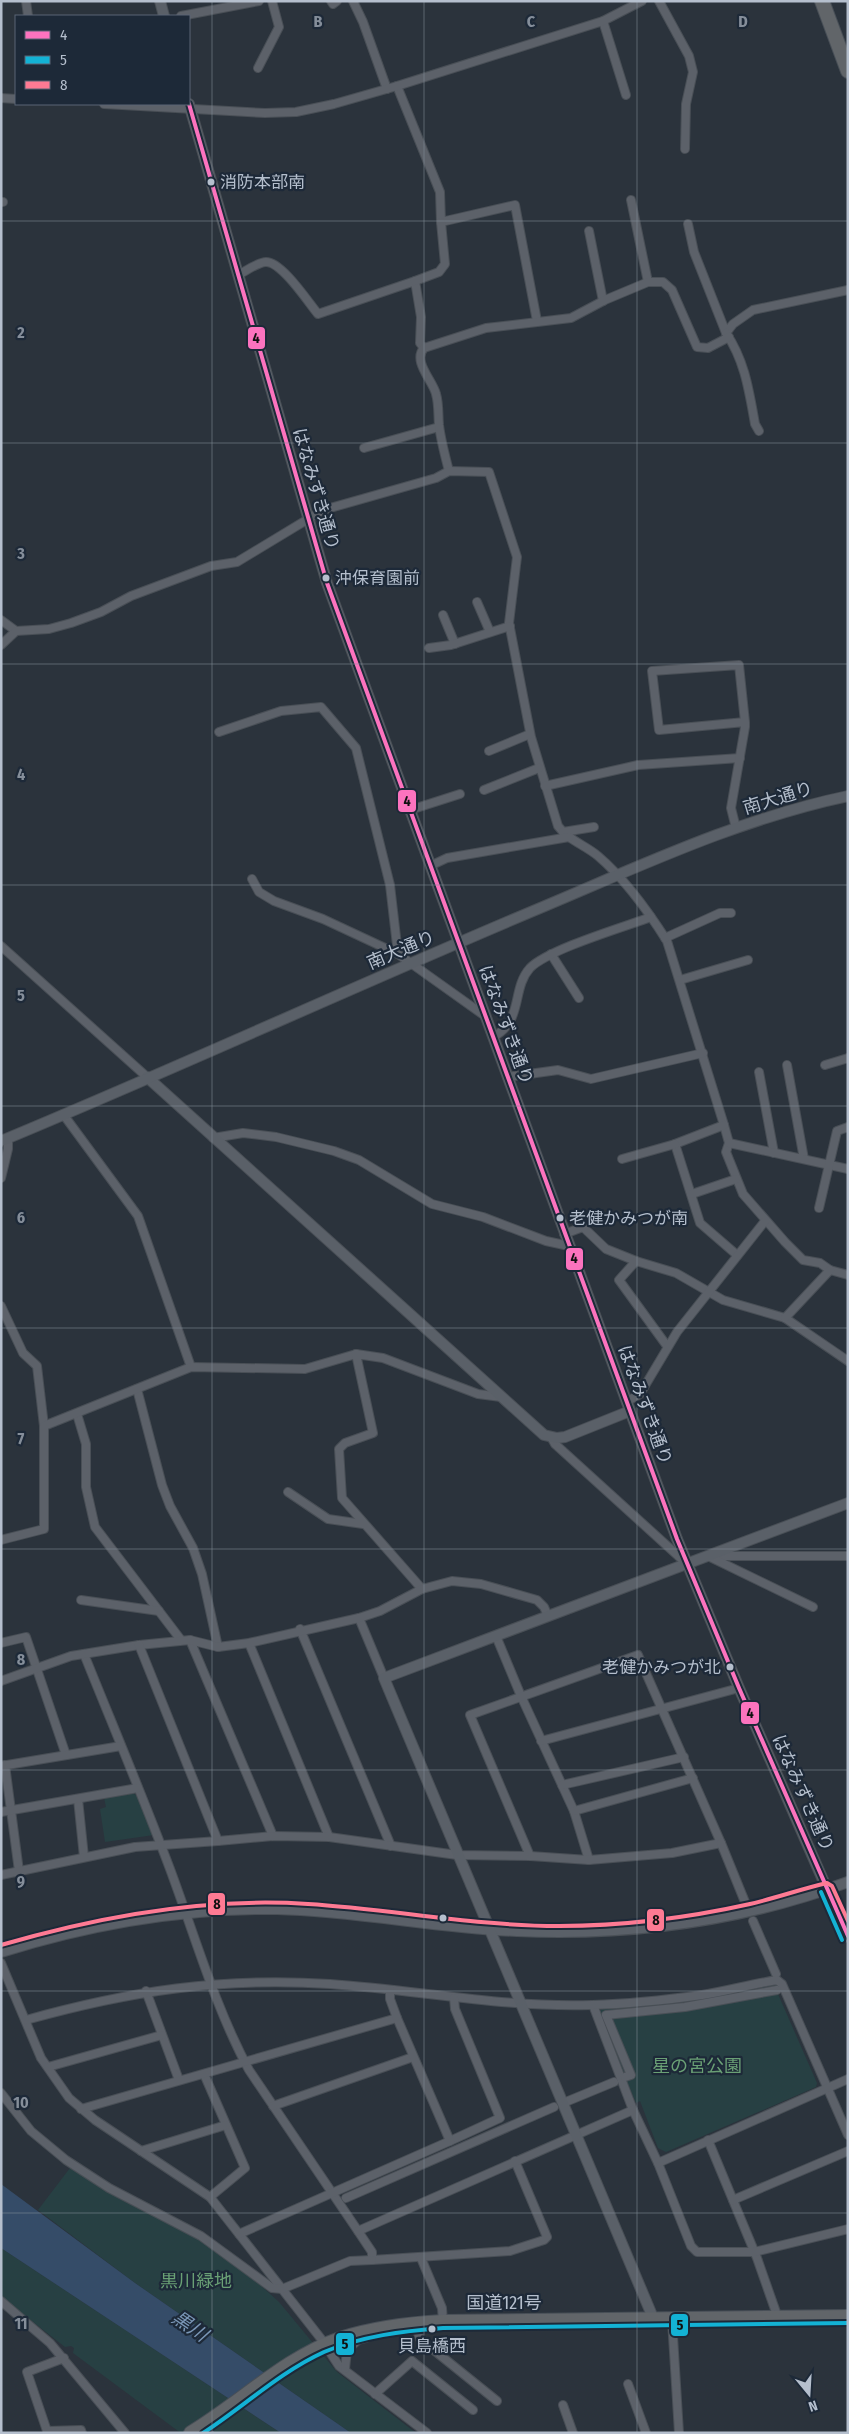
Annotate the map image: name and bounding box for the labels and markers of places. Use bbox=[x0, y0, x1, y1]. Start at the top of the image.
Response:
place label: 消防本部南 bbox=[220, 172, 305, 193]
marker: 消防本部南 bbox=[206, 177, 216, 187]
place label: 沖保育園前 bbox=[335, 568, 420, 589]
marker: 沖保育園前 bbox=[321, 573, 331, 583]
place label: 老健かみつが南 bbox=[569, 1208, 688, 1229]
marker: 老健かみつが南 bbox=[555, 1213, 565, 1223]
place label: 老健かみつが北 bbox=[602, 1657, 721, 1678]
marker: 老健かみつが北 bbox=[725, 1662, 735, 1672]
unlabelled marker bbox=[438, 1913, 448, 1923]
marker: 貝島橋西 bbox=[427, 2324, 437, 2334]
place label: 貝島橋西 bbox=[398, 2336, 466, 2357]

